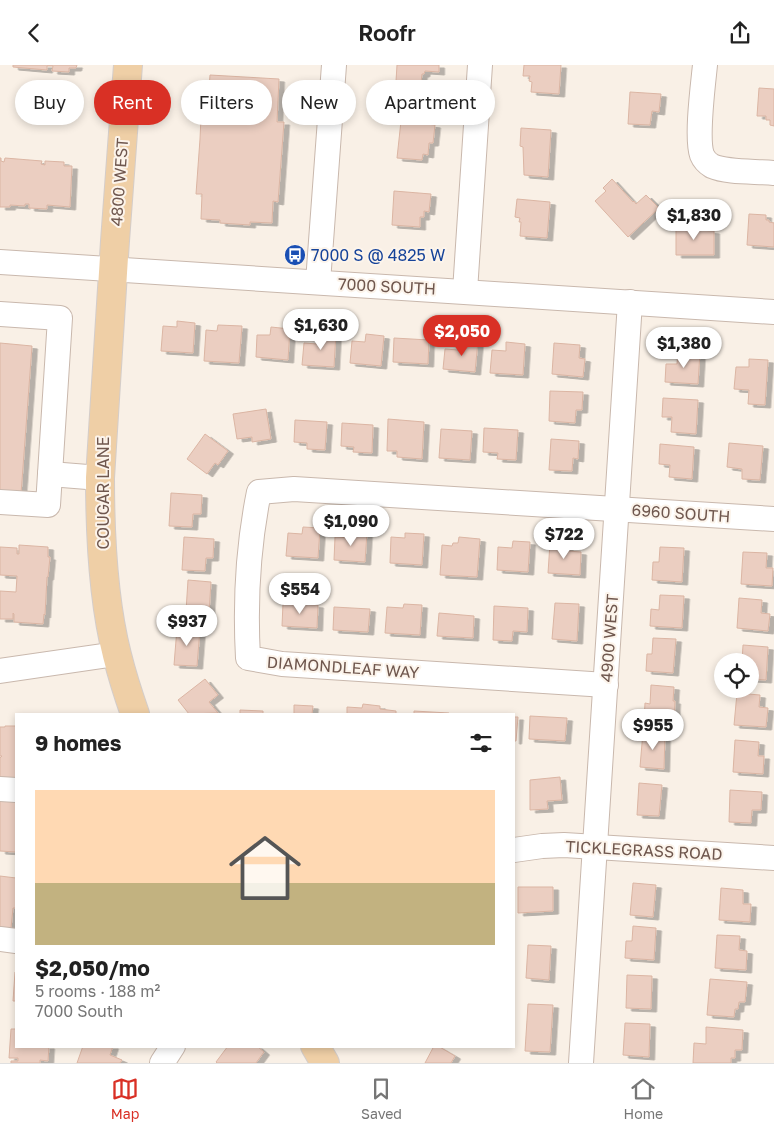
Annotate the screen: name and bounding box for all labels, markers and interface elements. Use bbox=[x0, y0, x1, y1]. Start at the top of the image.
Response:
icon: back bbox=[20, 19, 48, 47]
text: Roofr bbox=[358, 19, 416, 46]
icon: share bbox=[726, 19, 754, 47]
chip: Buy bbox=[15, 80, 84, 125]
chip: Rent bbox=[94, 80, 171, 125]
chip: Filters bbox=[181, 80, 272, 125]
chip: New bbox=[282, 80, 356, 125]
chip: Apartment bbox=[366, 80, 495, 125]
street label: 4800 WEST bbox=[106, 137, 132, 227]
pin: $1,830 bbox=[653, 199, 735, 241]
text: $1,830 bbox=[667, 205, 721, 225]
bus stop icon: 7000 S @ 4825 W bbox=[283, 243, 307, 267]
place label: 7000 S @ 4825 W bbox=[311, 245, 445, 265]
street label: 7000 SOUTH bbox=[337, 273, 437, 299]
pin: $1,630 bbox=[280, 309, 362, 351]
text: $1,630 bbox=[294, 315, 348, 335]
pin: $2,050 bbox=[421, 315, 503, 357]
text: $2,050 bbox=[434, 321, 490, 341]
pin: $1,380 bbox=[643, 327, 725, 369]
text: $1,380 bbox=[657, 333, 711, 353]
street label: COUGAR LANE bbox=[93, 436, 113, 550]
street label: 6960 SOUTH bbox=[631, 500, 731, 526]
pin: $1,090 bbox=[310, 505, 392, 547]
text: $1,090 bbox=[323, 511, 379, 531]
pin: $722 bbox=[534, 517, 594, 560]
text: $722 bbox=[545, 524, 583, 544]
pin: $554 bbox=[270, 573, 330, 615]
text: $554 bbox=[280, 579, 320, 599]
street label: 4900 WEST bbox=[596, 593, 622, 683]
pin: $937 bbox=[157, 605, 217, 647]
text: $937 bbox=[167, 611, 207, 631]
street label: DIAMONDLEAF WAY bbox=[266, 652, 421, 682]
map controls bbox=[714, 653, 759, 698]
button: locate bbox=[714, 653, 759, 698]
pin: $955 bbox=[623, 709, 683, 751]
text: $955 bbox=[633, 715, 673, 735]
icon: filters bbox=[467, 729, 495, 757]
text: 9 homes bbox=[35, 730, 121, 756]
icon: home bbox=[220, 823, 310, 913]
street label: TICKLEGRASS ROAD bbox=[565, 836, 723, 864]
text: $2,050/mo bbox=[35, 955, 150, 981]
text: 5 rooms · 188 m² bbox=[35, 981, 160, 1001]
text: 7000 South bbox=[35, 1001, 123, 1021]
tab: Map bbox=[111, 1075, 139, 1122]
tab: Saved bbox=[361, 1075, 402, 1122]
tab: Home bbox=[624, 1075, 663, 1122]

